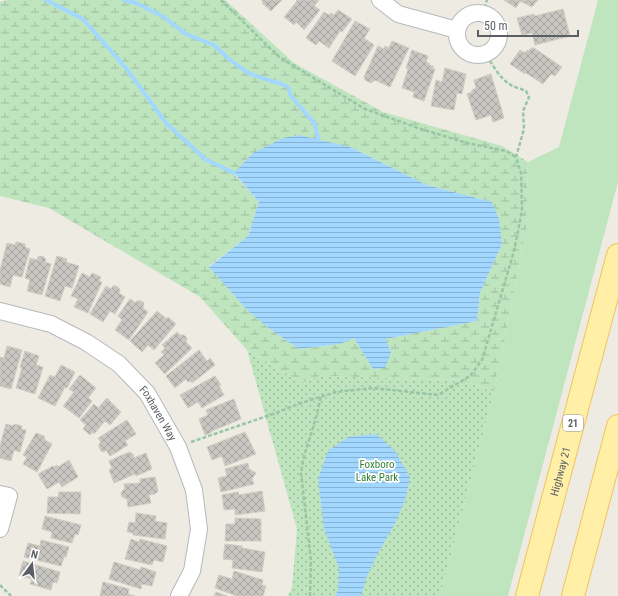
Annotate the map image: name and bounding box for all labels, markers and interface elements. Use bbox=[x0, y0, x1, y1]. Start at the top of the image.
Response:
scale bar bbox=[478, 12, 578, 38]
text: 50 m bbox=[484, 19, 508, 33]
street label: Foxhaven Way bbox=[137, 383, 179, 444]
road number: 21 bbox=[563, 415, 583, 431]
street label: Highway 21 bbox=[548, 445, 574, 498]
park label: Foxboro Lake Park bbox=[356, 458, 398, 484]
north arrow bbox=[12, 544, 52, 584]
text: N bbox=[30, 548, 40, 562]

